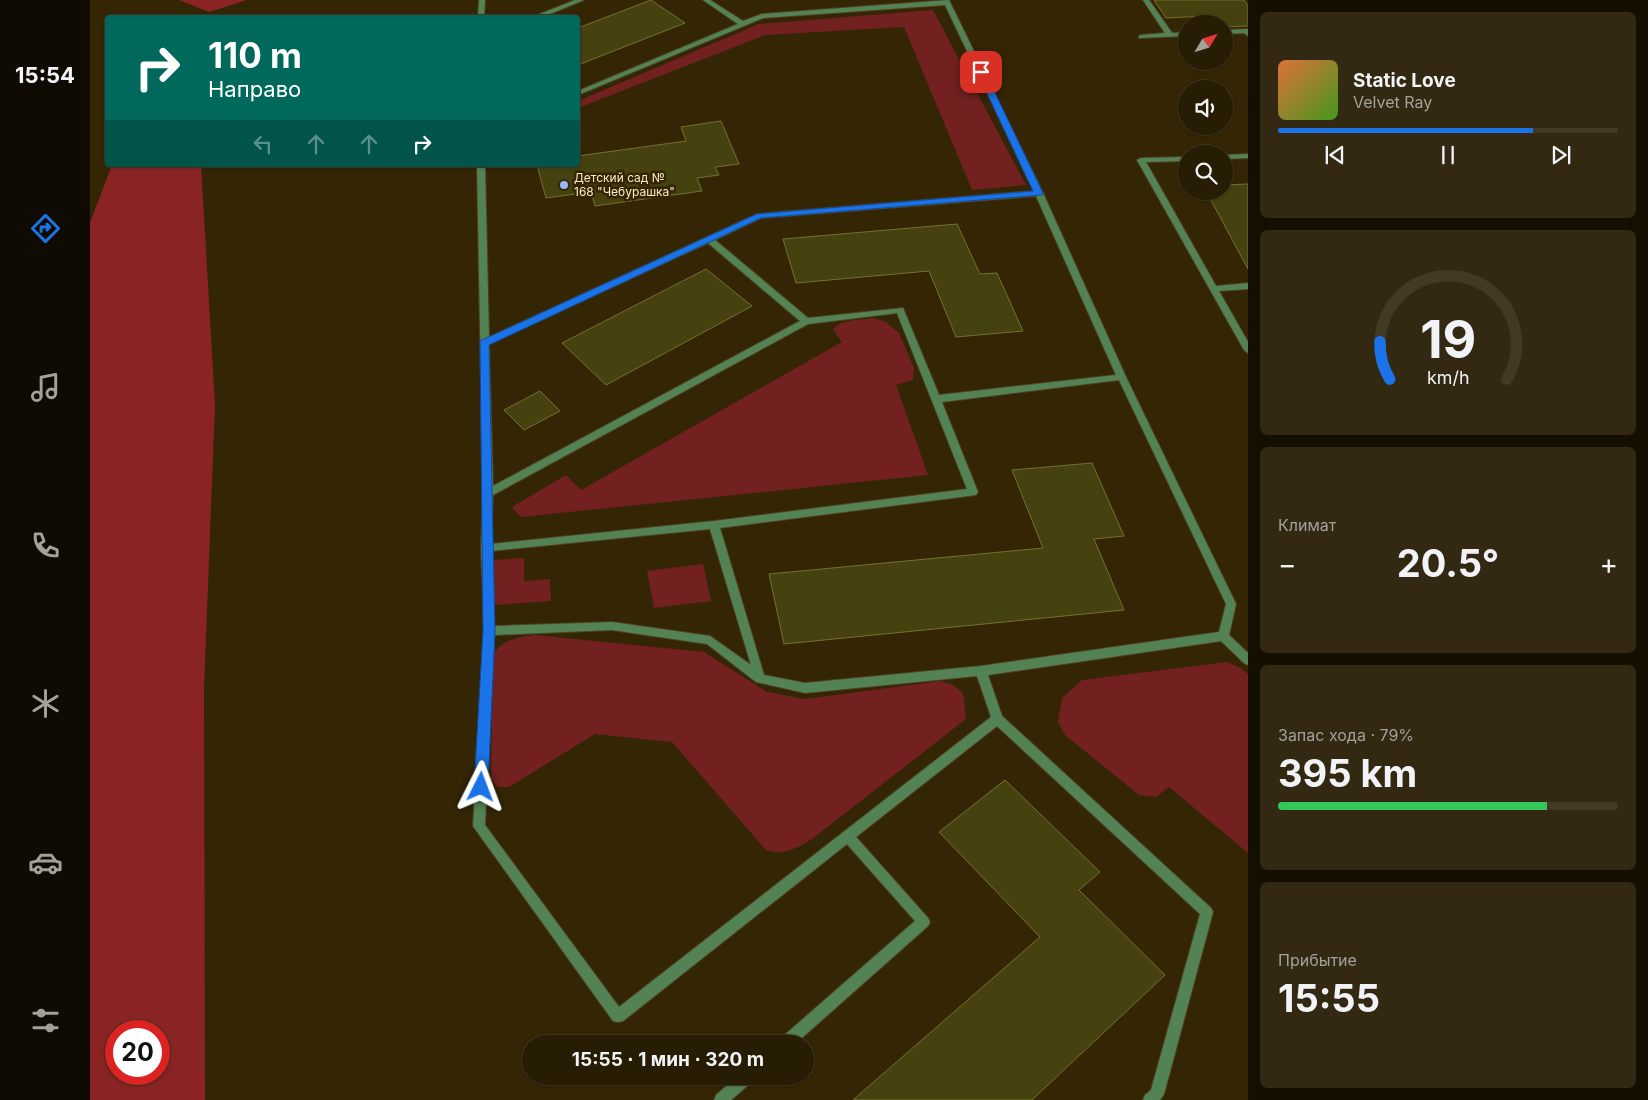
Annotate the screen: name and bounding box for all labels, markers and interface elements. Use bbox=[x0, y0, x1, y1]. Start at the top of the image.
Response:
north arrow bbox=[1178, 15, 1232, 70]
map controls bbox=[1178, 15, 1233, 200]
text: 110 m bbox=[208, 34, 302, 76]
icon: right bbox=[125, 35, 190, 100]
pin bbox=[960, 51, 1002, 93]
icon: arrive bbox=[967, 58, 995, 86]
text: 15:54 bbox=[15, 62, 75, 88]
text: Static Love bbox=[1353, 69, 1456, 92]
text: Направо bbox=[208, 76, 301, 102]
button: sound bbox=[1178, 80, 1233, 135]
text: Velvet Ray bbox=[1353, 92, 1432, 112]
icon: left bbox=[249, 130, 277, 158]
icon: ahead bbox=[302, 130, 330, 158]
icon: ahead bbox=[355, 130, 383, 158]
icon: right bbox=[408, 130, 436, 158]
icon: previous bbox=[1321, 141, 1349, 169]
icon: pause bbox=[1434, 141, 1462, 169]
icon: next bbox=[1547, 141, 1575, 169]
button: search bbox=[1178, 145, 1233, 200]
place label: Детский сад № 168 "Чебурашка" bbox=[574, 170, 675, 199]
marker: Детский сад № 168 "Чебурашка" bbox=[558, 179, 570, 191]
icon: directions bbox=[28, 211, 63, 246]
text: 19 bbox=[1420, 308, 1476, 371]
text: km/h bbox=[1427, 367, 1469, 388]
icon: music bbox=[28, 370, 63, 405]
text: Климат bbox=[1278, 515, 1336, 535]
icon: phone bbox=[28, 528, 63, 563]
text: 20.5° bbox=[1397, 540, 1499, 586]
text: − bbox=[1278, 547, 1297, 581]
text: + bbox=[1599, 547, 1618, 581]
icon: climate bbox=[28, 686, 63, 721]
text: Запас хода · 79% bbox=[1278, 725, 1414, 745]
text: 395 km bbox=[1278, 750, 1417, 796]
position arrow bbox=[454, 760, 506, 812]
icon: car bbox=[28, 845, 63, 880]
text: Прибытие bbox=[1278, 950, 1357, 970]
text: 15:55 bbox=[1278, 975, 1380, 1021]
icon: filters bbox=[28, 1003, 63, 1038]
speed limit sign: 20 bbox=[105, 1020, 170, 1085]
text: 15:55 · 1 мин · 320 m bbox=[572, 1048, 764, 1071]

